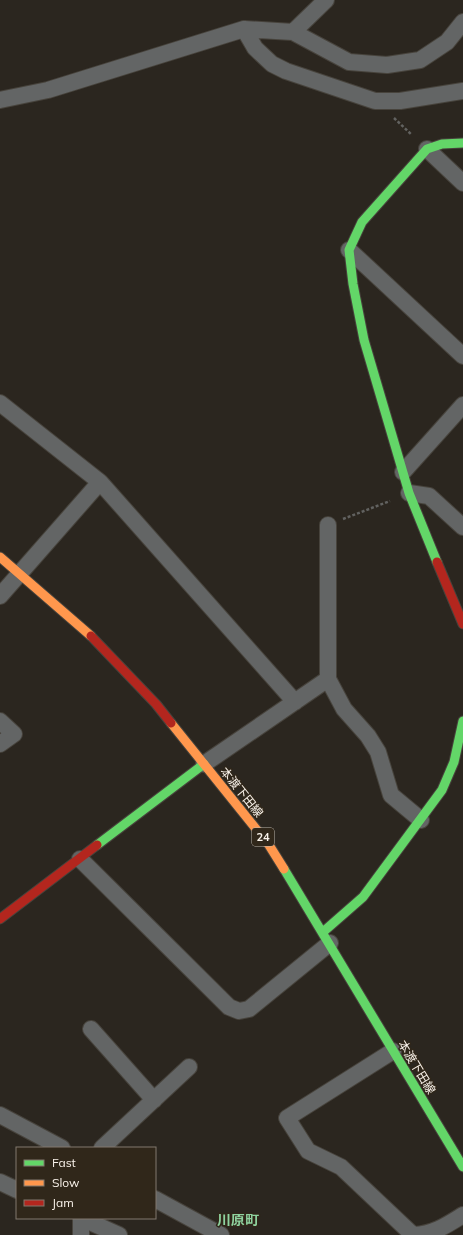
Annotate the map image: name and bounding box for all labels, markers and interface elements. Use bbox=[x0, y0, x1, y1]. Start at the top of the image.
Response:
street label: 本渡下田線 bbox=[217, 764, 267, 820]
road number: 24 bbox=[252, 828, 274, 846]
street label: 本渡下田線 bbox=[395, 1037, 439, 1097]
legend bbox=[16, 1147, 156, 1219]
text: Fast bbox=[52, 1155, 76, 1170]
text: Slow bbox=[52, 1175, 80, 1190]
text: Jam bbox=[52, 1195, 74, 1210]
district label: 川原町 bbox=[217, 1211, 259, 1229]

